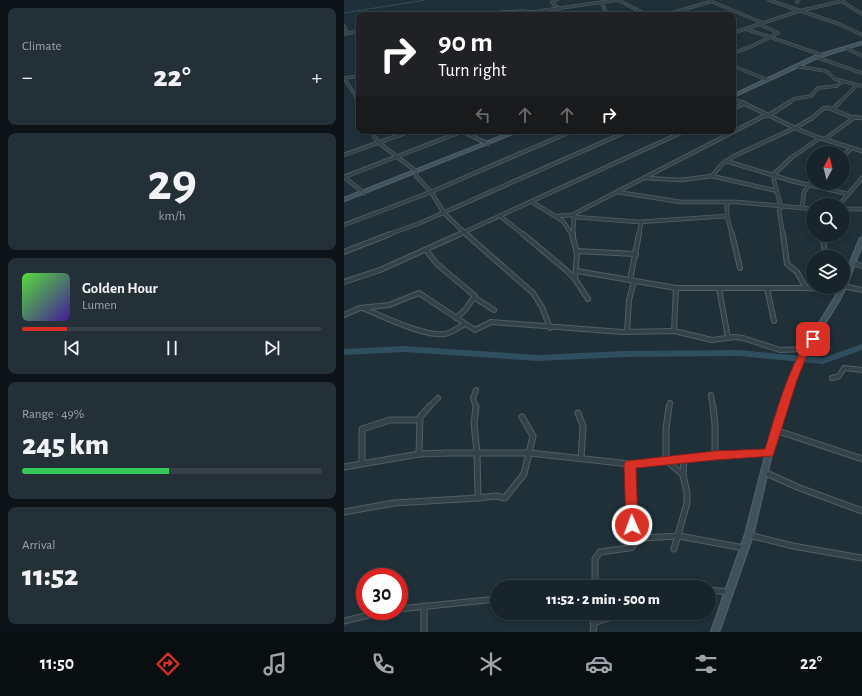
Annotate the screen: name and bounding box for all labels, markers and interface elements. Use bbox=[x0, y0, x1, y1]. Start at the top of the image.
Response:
icon: right bbox=[372, 28, 424, 80]
text: 90 m bbox=[438, 29, 493, 57]
text: Climate bbox=[22, 40, 61, 53]
text: 22° bbox=[153, 62, 191, 92]
text: Turn right bbox=[438, 62, 507, 80]
text: − bbox=[22, 66, 33, 88]
text: + bbox=[311, 66, 322, 88]
icon: left bbox=[472, 104, 494, 126]
icon: ahead bbox=[514, 104, 536, 126]
icon: ahead bbox=[556, 104, 578, 126]
icon: right bbox=[598, 104, 620, 126]
north arrow bbox=[806, 146, 850, 190]
map controls bbox=[806, 146, 850, 294]
text: 29 bbox=[147, 157, 197, 209]
button: search bbox=[806, 198, 850, 242]
text: km/h bbox=[159, 210, 185, 223]
button: layers bbox=[806, 250, 850, 294]
text: Golden Hour bbox=[82, 281, 158, 296]
text: Lumen bbox=[82, 299, 117, 312]
pin bbox=[796, 322, 830, 356]
icon: arrive bbox=[802, 328, 824, 350]
icon: previous bbox=[61, 337, 83, 359]
icon: pause bbox=[161, 337, 183, 359]
icon: next bbox=[261, 337, 283, 359]
text: Range · 49% bbox=[22, 408, 84, 421]
text: 245 km bbox=[22, 430, 109, 460]
position arrow bbox=[611, 504, 653, 546]
text: Arrival bbox=[22, 539, 55, 552]
text: 11:52 bbox=[22, 561, 78, 591]
speed limit sign: 30 bbox=[356, 568, 408, 620]
text: 11:52 · 2 min · 500 m bbox=[546, 592, 660, 607]
icon: directions bbox=[154, 650, 182, 678]
icon: music bbox=[261, 650, 289, 678]
icon: phone bbox=[369, 650, 397, 678]
icon: climate bbox=[477, 650, 505, 678]
icon: car bbox=[585, 650, 613, 678]
icon: filters bbox=[692, 650, 720, 678]
text: 11:50 bbox=[40, 655, 74, 673]
text: 22° bbox=[800, 655, 822, 673]

